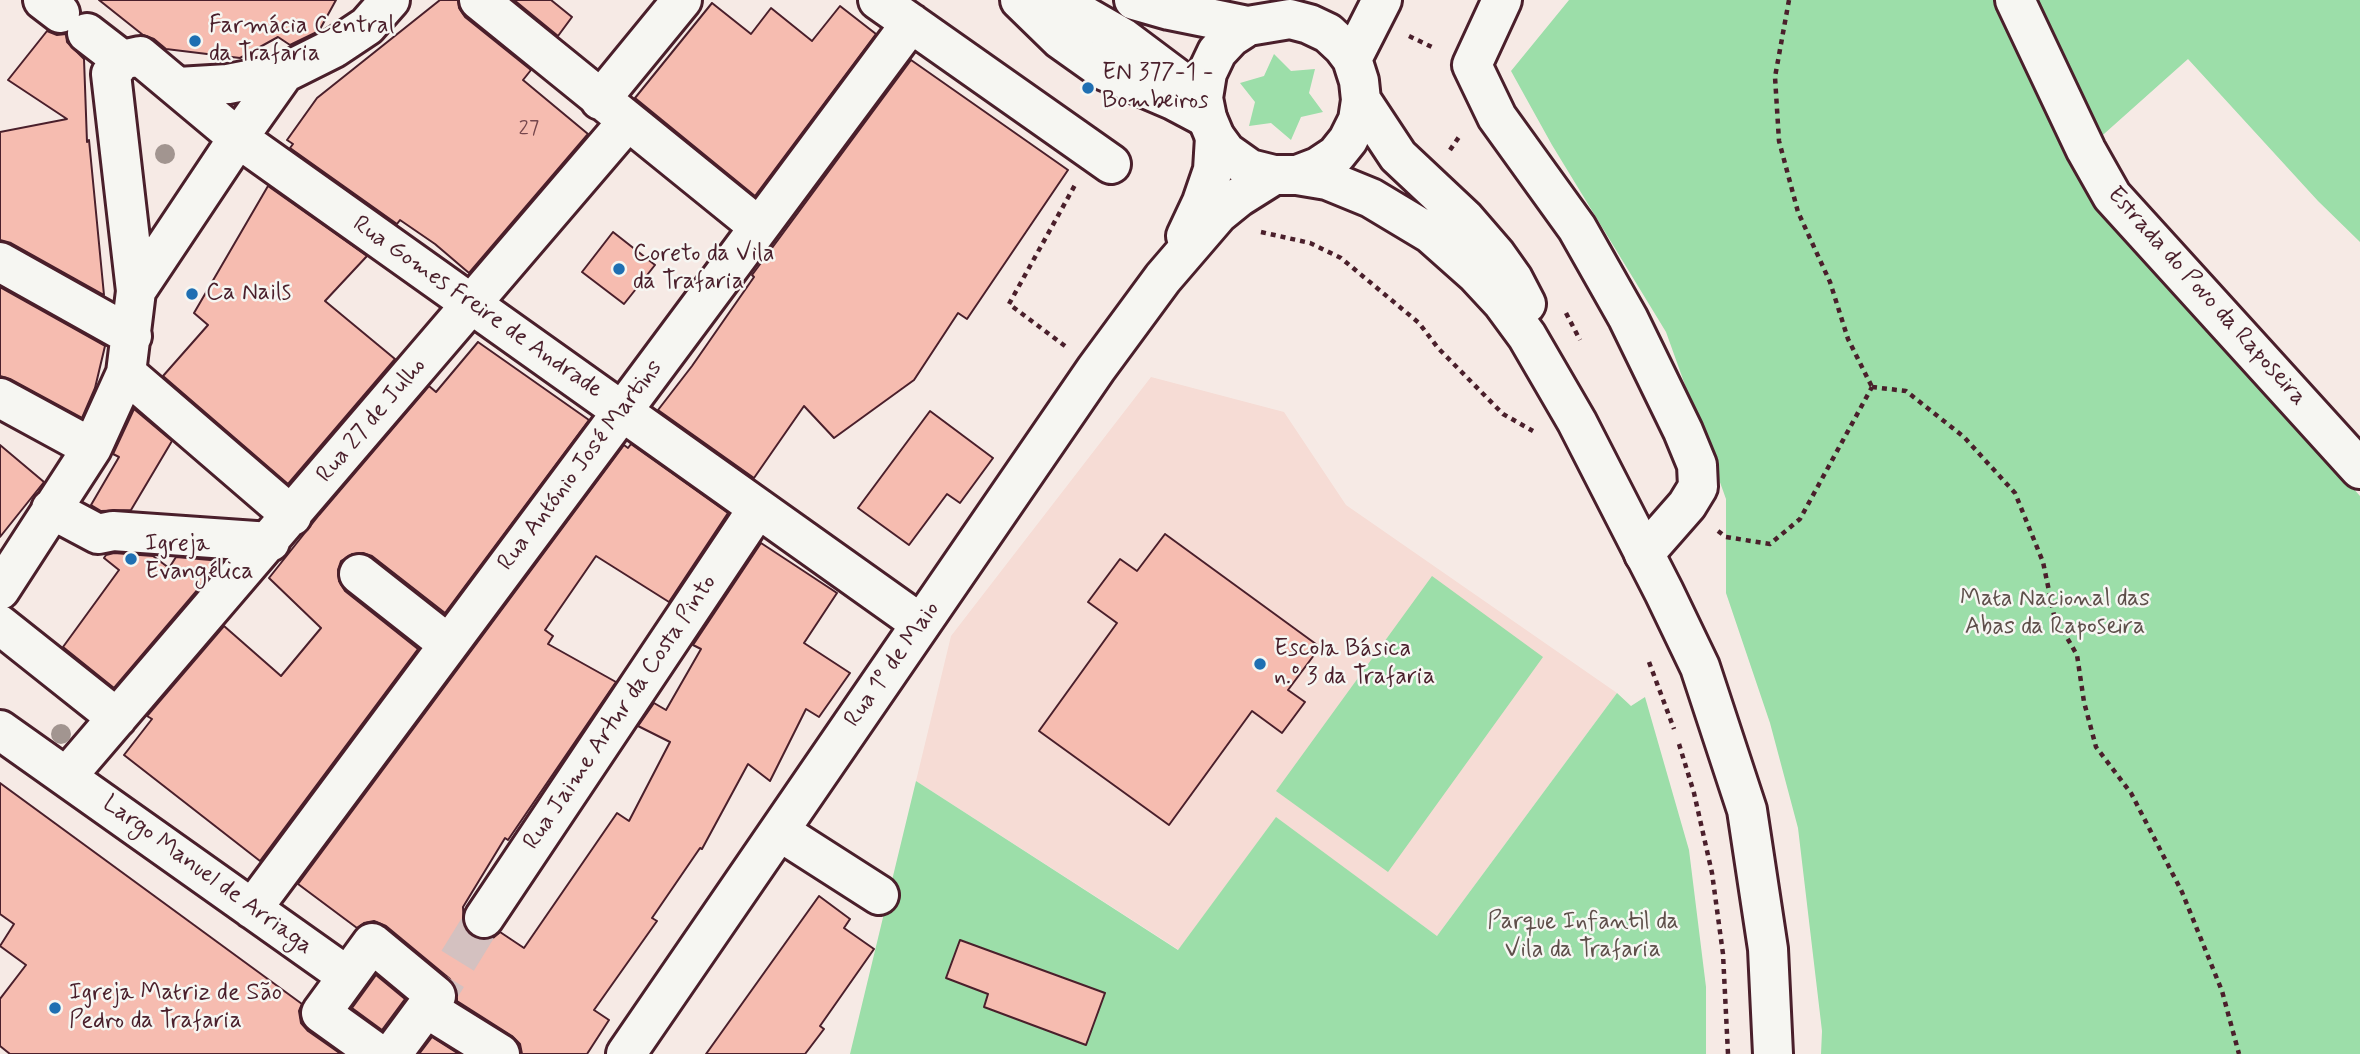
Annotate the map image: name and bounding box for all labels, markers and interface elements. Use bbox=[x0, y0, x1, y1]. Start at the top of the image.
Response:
place label: Farmácia Central da Trafaria bbox=[209, 13, 394, 69]
marker: Farmácia Central da Trafaria bbox=[187, 33, 203, 49]
place label: EN 377-1 - Bombeiros bbox=[1102, 60, 1214, 116]
marker: EN 377-1 - Bombeiros bbox=[1080, 80, 1096, 96]
house number: 27 bbox=[519, 117, 539, 143]
street label: Estrada do Povo da Raposeira bbox=[2100, 181, 2312, 413]
street label: Rua Gomes Freire de Andrade bbox=[346, 210, 608, 406]
place label: Coreto da Vila da Trafaria bbox=[633, 241, 775, 297]
marker: Coreto da Vila da Trafaria bbox=[611, 261, 627, 277]
place label: Ca Nails bbox=[206, 280, 291, 308]
marker: Ca Nails bbox=[184, 286, 200, 302]
street label: Rua 27 de Julho bbox=[311, 353, 433, 489]
street label: Rua António José Martins bbox=[492, 355, 670, 577]
place label: Igreja Evangélica bbox=[145, 531, 254, 587]
marker: Igreja Evangélica bbox=[123, 551, 139, 567]
street label: Rua Jaime Artur da Costa Pinto bbox=[518, 570, 724, 856]
park label: Mata Nacional das Abas da Raposeira bbox=[1960, 586, 2150, 642]
street label: Rua 1º de Maio bbox=[839, 597, 947, 733]
place label: Escola Básica n.º 3 da Trafaria bbox=[1274, 636, 1435, 692]
marker: Escola Básica n.º 3 da Trafaria bbox=[1252, 656, 1268, 672]
street label: Largo Manuel de Arriaga bbox=[96, 790, 318, 962]
park label: Parque Infantil da Vila da Trafaria bbox=[1487, 909, 1679, 965]
place label: Igreja Matriz de São Pedro da Trafaria bbox=[69, 980, 282, 1036]
marker: Igreja Matriz de São Pedro da Trafaria bbox=[47, 1000, 63, 1016]

